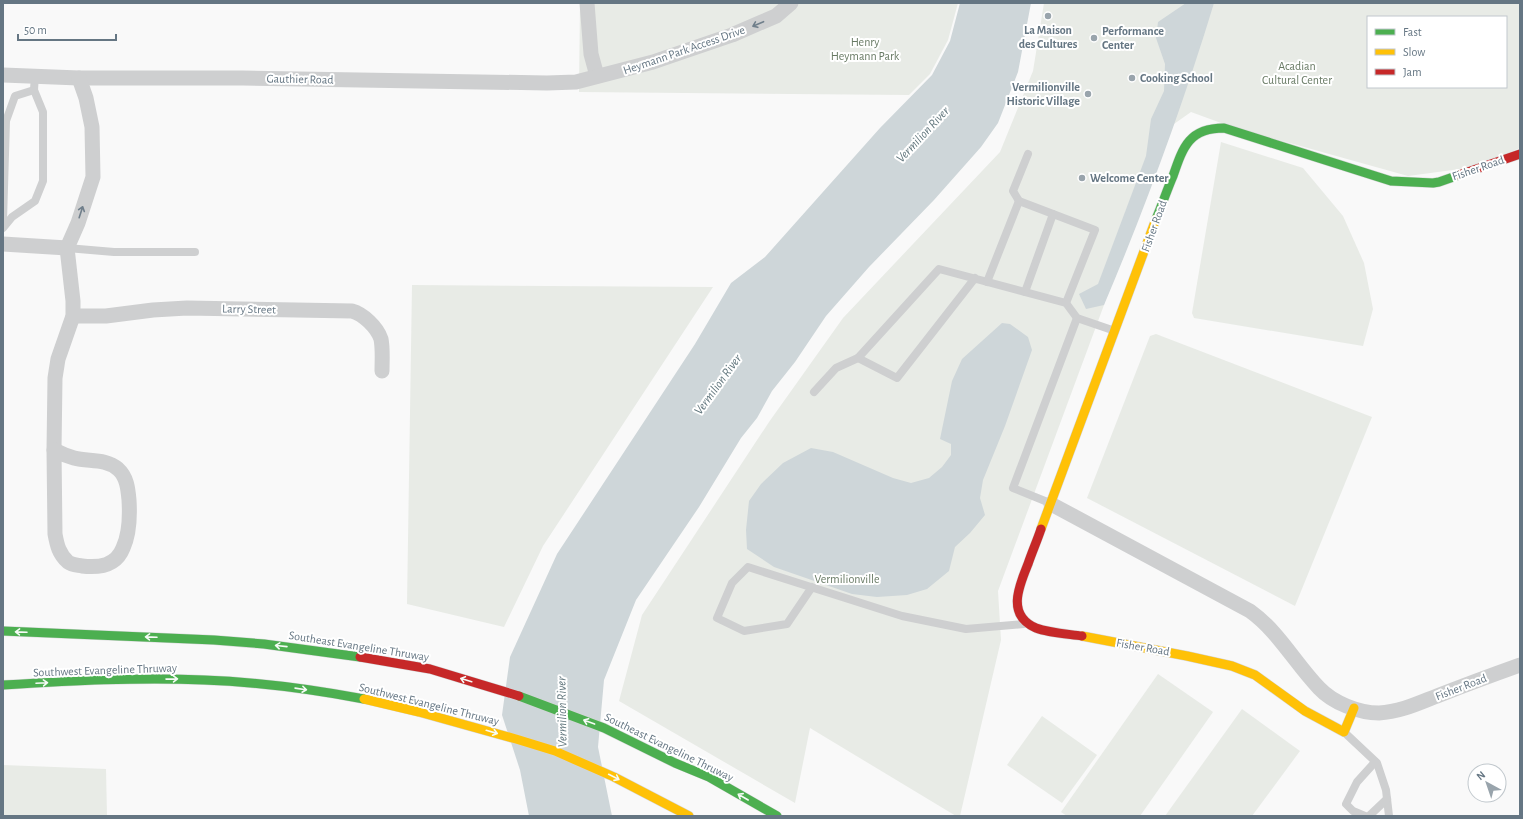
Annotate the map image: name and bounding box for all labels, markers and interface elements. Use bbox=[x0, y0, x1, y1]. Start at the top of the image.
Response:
marker: La Maison des Cultures bbox=[1043, 11, 1053, 21]
scale bar bbox=[18, 16, 116, 42]
legend bbox=[1367, 16, 1507, 88]
one-way arrow bbox=[753, 21, 765, 28]
text: 50 m bbox=[24, 24, 47, 36]
street label: Heymann Park Access Drive bbox=[622, 24, 747, 77]
place label: La Maison des Cultures bbox=[1019, 24, 1078, 50]
place label: Performance Center bbox=[1102, 25, 1164, 51]
text: Fast bbox=[1403, 26, 1422, 38]
marker: Performance Center bbox=[1089, 33, 1099, 43]
park label: Henry Heymann Park bbox=[831, 36, 900, 63]
text: Slow bbox=[1403, 46, 1425, 58]
park label: Acadian Cultural Center bbox=[1262, 60, 1332, 86]
text: Jam bbox=[1403, 66, 1422, 78]
street label: Gauthier Road bbox=[266, 72, 334, 86]
place label: Cooking School bbox=[1140, 72, 1213, 84]
marker: Cooking School bbox=[1127, 73, 1137, 83]
place label: Vermilionville Historic Village bbox=[1006, 81, 1080, 107]
marker: Vermilionville Historic Village bbox=[1083, 89, 1093, 99]
water label: Vermilion River bbox=[894, 104, 953, 165]
street label: Fisher Road bbox=[1450, 154, 1506, 182]
place label: Welcome Center bbox=[1090, 172, 1169, 184]
marker: Welcome Center bbox=[1077, 173, 1087, 183]
street label: Fisher Road bbox=[1139, 199, 1169, 253]
one-way arrow bbox=[78, 206, 85, 219]
street label: Larry Street bbox=[222, 303, 276, 316]
water label: Vermilion River bbox=[692, 352, 745, 417]
park label: Vermilionville bbox=[814, 573, 880, 585]
one-way arrow bbox=[15, 628, 28, 635]
street label: Southeast Evangeline Thruway bbox=[288, 629, 430, 664]
one-way arrow bbox=[145, 633, 158, 641]
street label: Fisher Road bbox=[1115, 636, 1171, 658]
one-way arrow bbox=[275, 642, 288, 650]
street label: Southwest Evangeline Thruway bbox=[33, 661, 177, 680]
street label: Fisher Road bbox=[1434, 672, 1488, 702]
one-way arrow bbox=[165, 675, 178, 683]
one-way arrow bbox=[460, 676, 473, 683]
water label: Vermilion River bbox=[555, 676, 570, 748]
one-way arrow bbox=[35, 680, 48, 687]
street label: Southwest Evangeline Thruway bbox=[357, 681, 500, 728]
one-way arrow bbox=[294, 685, 307, 693]
street label: Southeast Evangeline Thruway bbox=[602, 711, 735, 784]
one-way arrow bbox=[583, 718, 595, 726]
one-way arrow bbox=[485, 729, 498, 737]
north arrow bbox=[1467, 763, 1507, 803]
text: N bbox=[1474, 769, 1487, 782]
one-way arrow bbox=[608, 774, 620, 781]
one-way arrow bbox=[737, 792, 749, 800]

